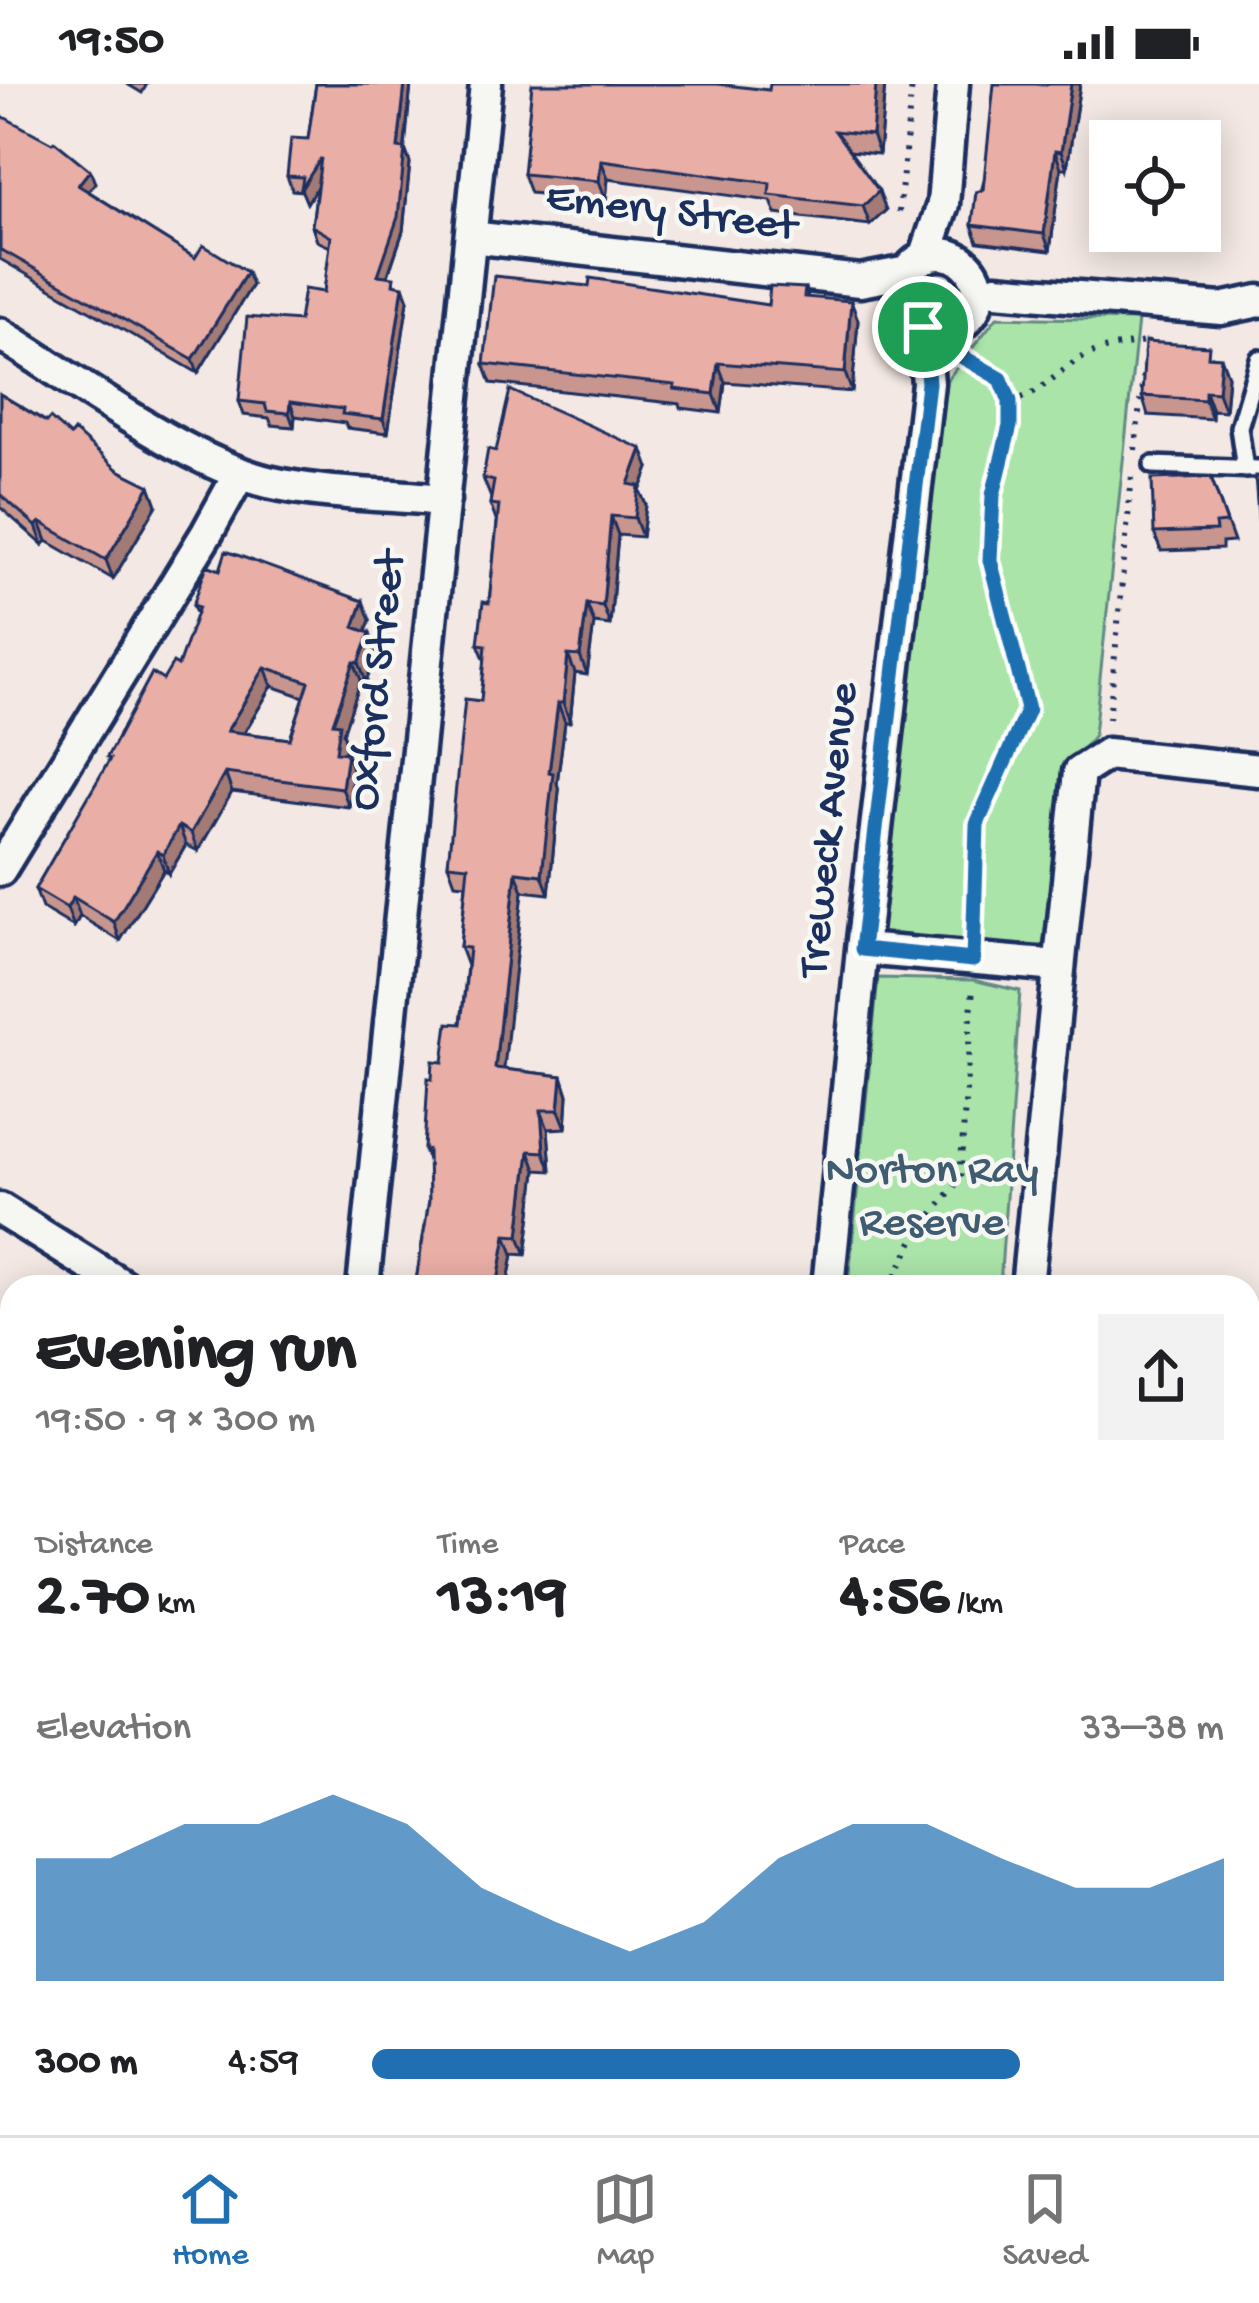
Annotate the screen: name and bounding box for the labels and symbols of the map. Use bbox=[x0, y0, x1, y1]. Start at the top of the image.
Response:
street label: Emery Street bbox=[543, 172, 803, 256]
pin bbox=[872, 276, 974, 378]
street label: Oxford Street bbox=[340, 545, 420, 813]
street label: Treweck Avenue bbox=[789, 679, 873, 983]
park label: Norton Ray Reserve bbox=[825, 1146, 1039, 1251]

